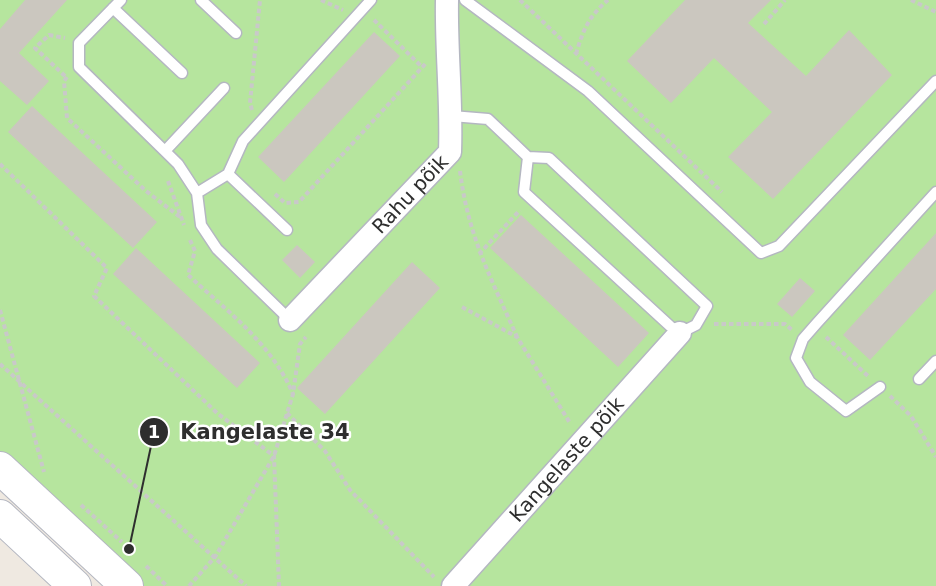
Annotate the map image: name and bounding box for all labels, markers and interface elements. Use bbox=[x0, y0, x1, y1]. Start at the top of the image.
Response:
street label: Rahu põik bbox=[367, 149, 453, 238]
street label: Kangelaste põik bbox=[504, 392, 629, 527]
callout: Kangelaste 34 bbox=[139, 413, 362, 452]
text: Kangelaste 34 bbox=[180, 420, 350, 444]
text: 1 bbox=[148, 421, 160, 442]

